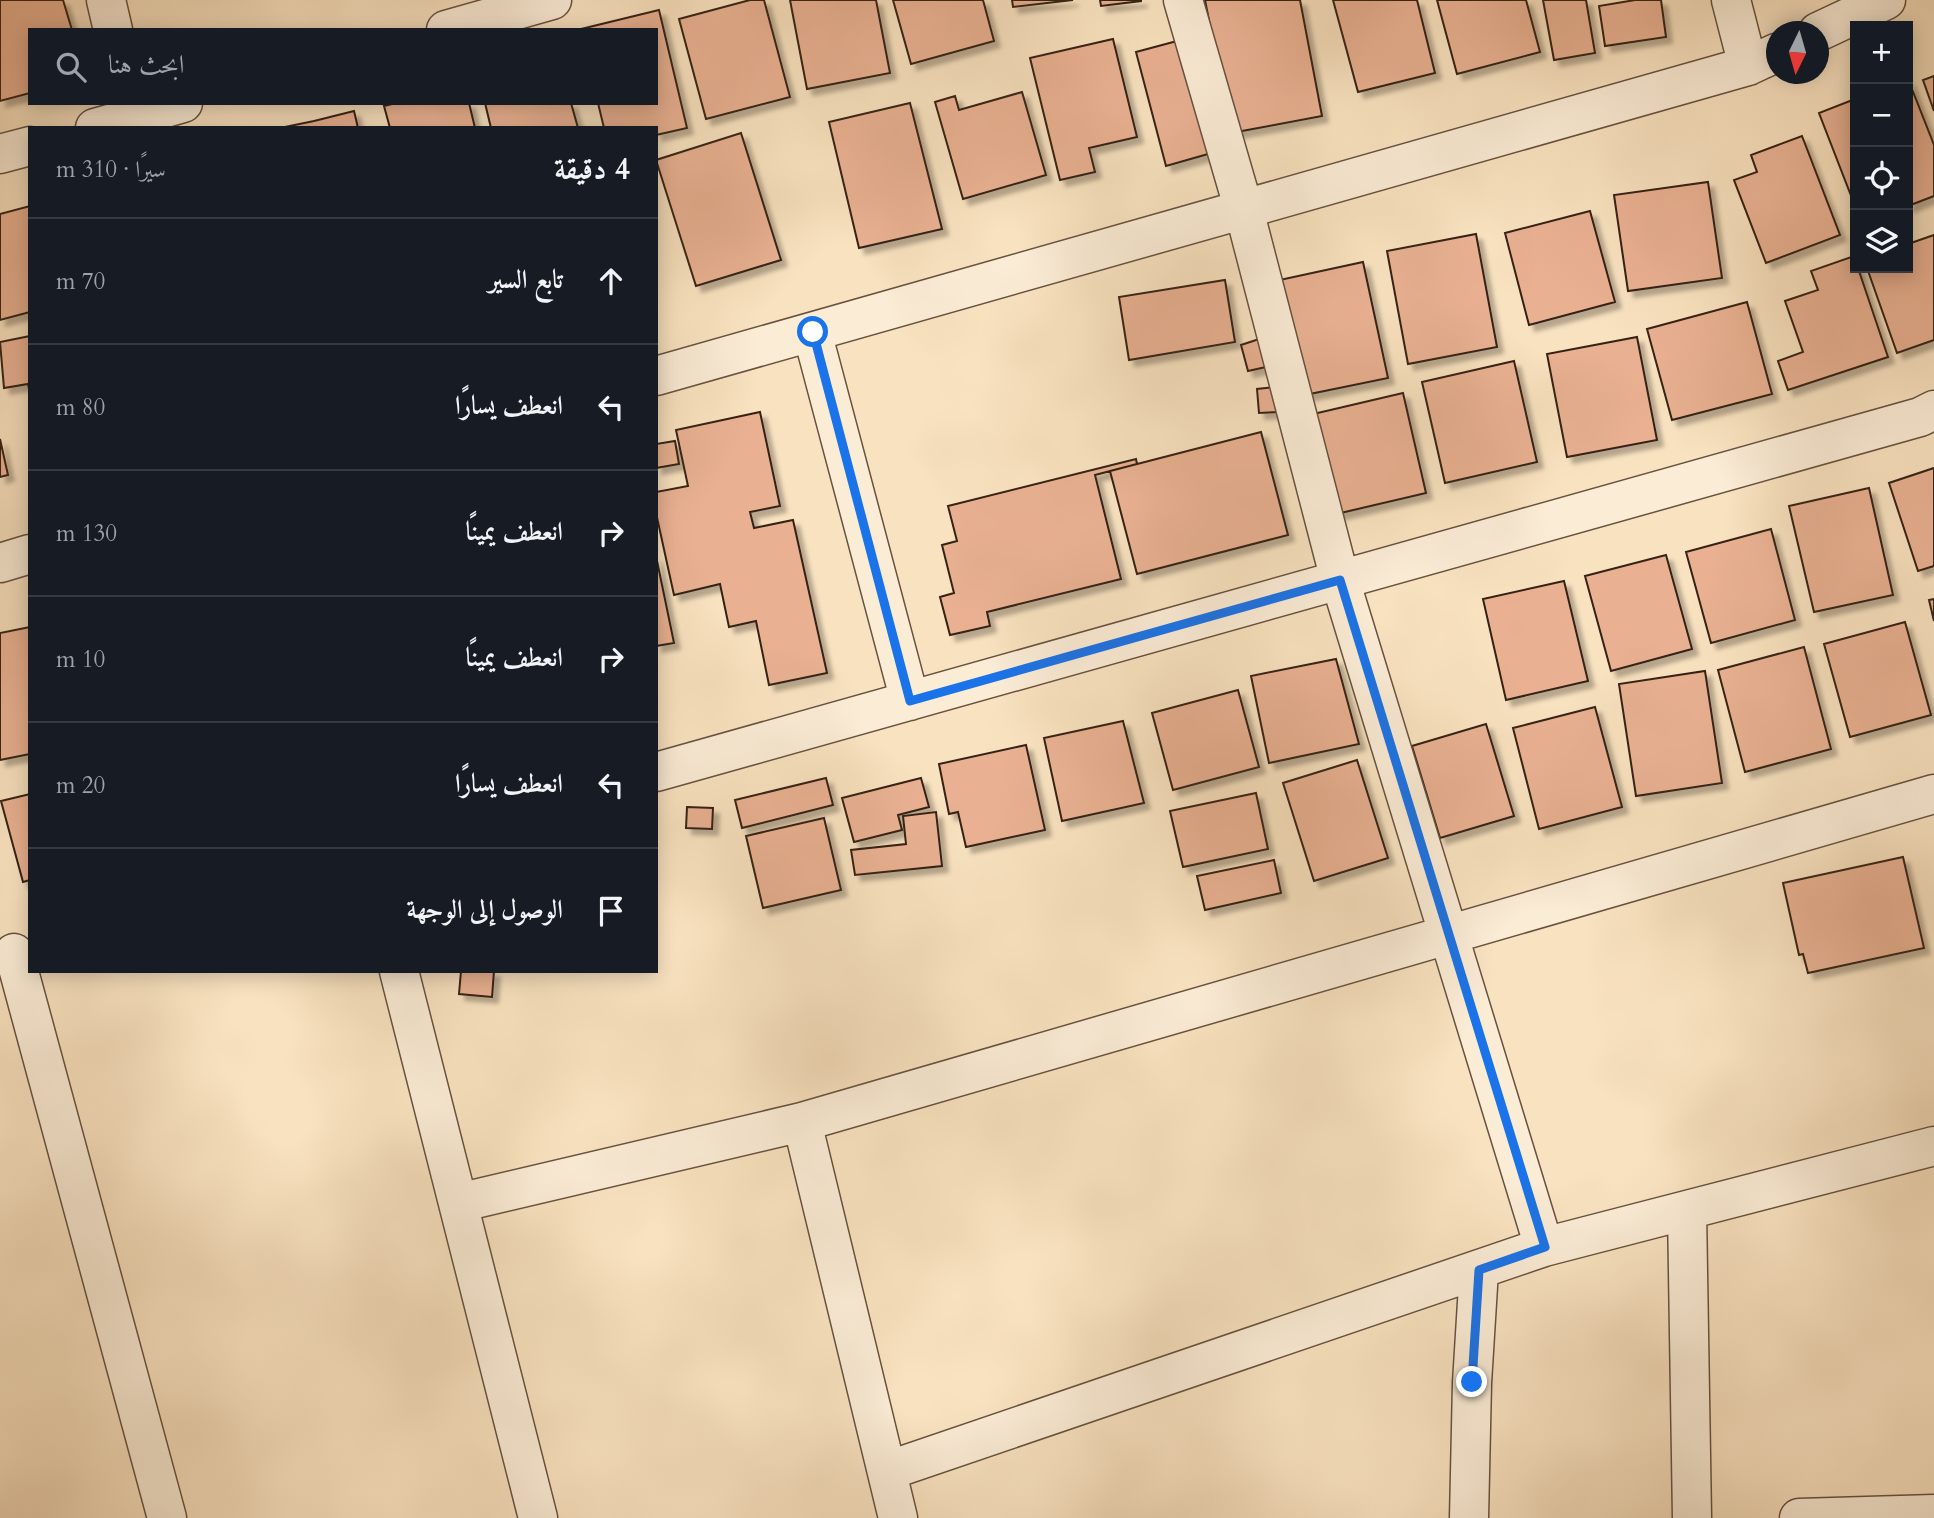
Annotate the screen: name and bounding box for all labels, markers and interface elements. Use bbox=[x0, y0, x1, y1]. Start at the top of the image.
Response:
north arrow bbox=[1766, 21, 1829, 84]
map controls bbox=[1850, 21, 1913, 273]
button: + bbox=[1850, 21, 1913, 84]
search box bbox=[28, 28, 658, 105]
text: ابحث هنا bbox=[108, 47, 184, 82]
icon: search bbox=[52, 48, 90, 86]
button: − bbox=[1850, 84, 1913, 147]
button: locate bbox=[1850, 147, 1913, 210]
text: 4 دقيقة bbox=[554, 149, 630, 190]
text: سيرًا · 310 m bbox=[56, 154, 166, 185]
button: layers bbox=[1850, 210, 1913, 273]
text: تابع السير bbox=[488, 262, 563, 297]
icon: ahead bbox=[592, 262, 630, 300]
text: 70 m bbox=[56, 266, 105, 297]
route start bbox=[797, 316, 828, 347]
text: انعطف يسارًا bbox=[455, 388, 563, 423]
icon: left bbox=[592, 388, 630, 426]
text: 80 m bbox=[56, 392, 105, 423]
text: انعطف يمينًا bbox=[465, 514, 563, 549]
icon: right bbox=[592, 514, 630, 552]
text: 130 m bbox=[56, 518, 117, 549]
text: انعطف يمينًا bbox=[465, 640, 563, 675]
icon: right bbox=[592, 640, 630, 678]
text: 10 m bbox=[56, 644, 105, 675]
text: انعطف يسارًا bbox=[455, 766, 563, 801]
icon: left bbox=[592, 766, 630, 804]
text: 20 m bbox=[56, 770, 105, 801]
text: الوصول إلى الوجهة bbox=[407, 892, 563, 927]
icon: arrive bbox=[592, 892, 630, 930]
route end bbox=[1456, 1366, 1487, 1397]

